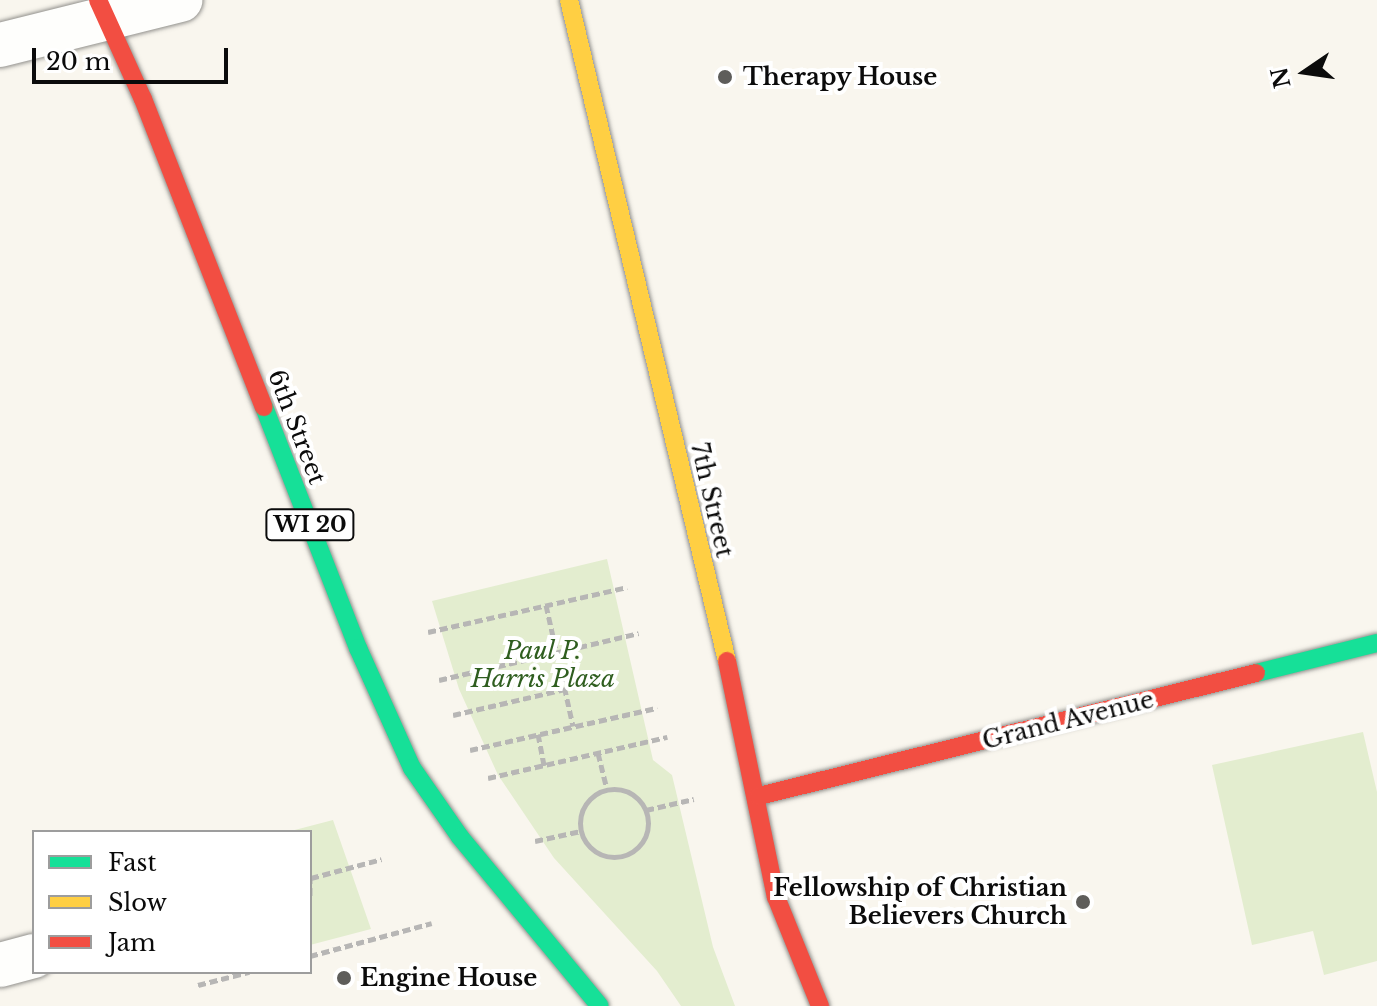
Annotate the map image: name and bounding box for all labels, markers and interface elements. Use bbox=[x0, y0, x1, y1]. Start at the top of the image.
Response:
scale bar bbox=[36, 32, 232, 82]
north arrow bbox=[1265, 32, 1345, 112]
text: 20 m bbox=[46, 47, 111, 76]
place label: Therapy House bbox=[743, 63, 938, 91]
text: N bbox=[1266, 64, 1297, 91]
marker: Therapy House bbox=[714, 66, 736, 88]
street label: 6th Street bbox=[262, 366, 332, 488]
street label: 7th Street bbox=[685, 440, 739, 560]
road number: WI 20 bbox=[264, 507, 356, 543]
park label: Paul P. Harris Plaza bbox=[471, 637, 615, 693]
street label: Grand Avenue bbox=[979, 685, 1157, 755]
legend bbox=[32, 830, 312, 974]
text: Fast bbox=[108, 848, 156, 877]
place label: Fellowship of Christian Believers Church bbox=[773, 874, 1067, 930]
text: Slow bbox=[108, 888, 167, 917]
marker: Fellowship of Christian Believers Church bbox=[1074, 893, 1092, 911]
text: Jam bbox=[108, 928, 156, 957]
place label: Engine House bbox=[360, 964, 537, 992]
marker: Engine House bbox=[335, 969, 353, 987]

